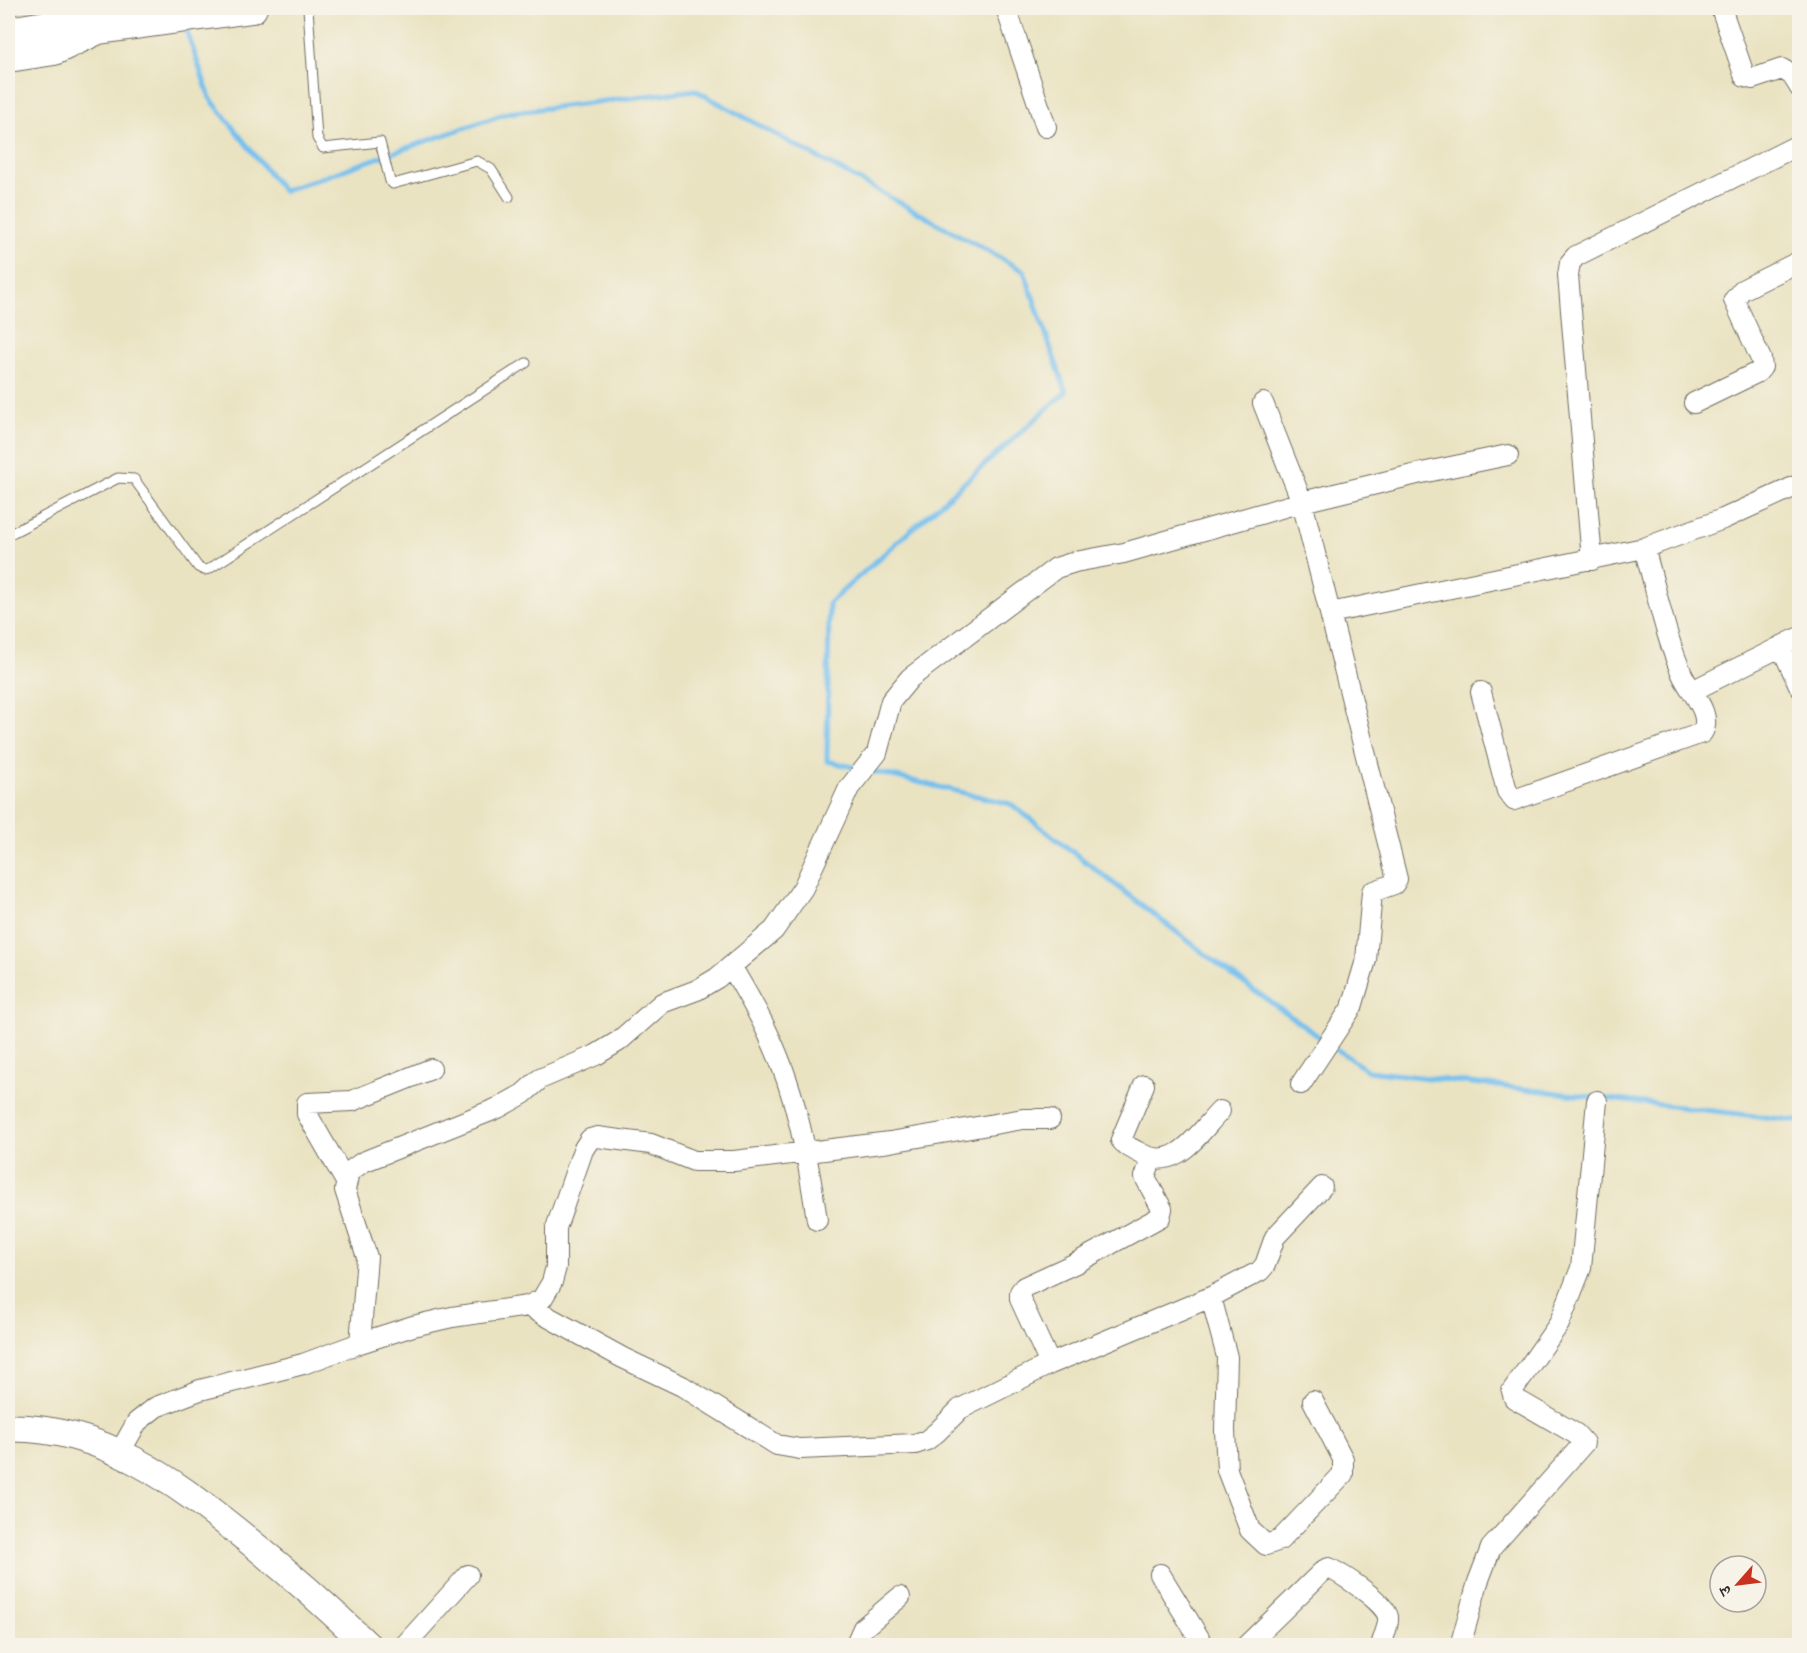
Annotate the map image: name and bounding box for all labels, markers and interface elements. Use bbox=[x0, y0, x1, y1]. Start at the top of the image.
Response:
north arrow bbox=[1708, 1554, 1768, 1614]
text: उ bbox=[1717, 1581, 1736, 1598]

